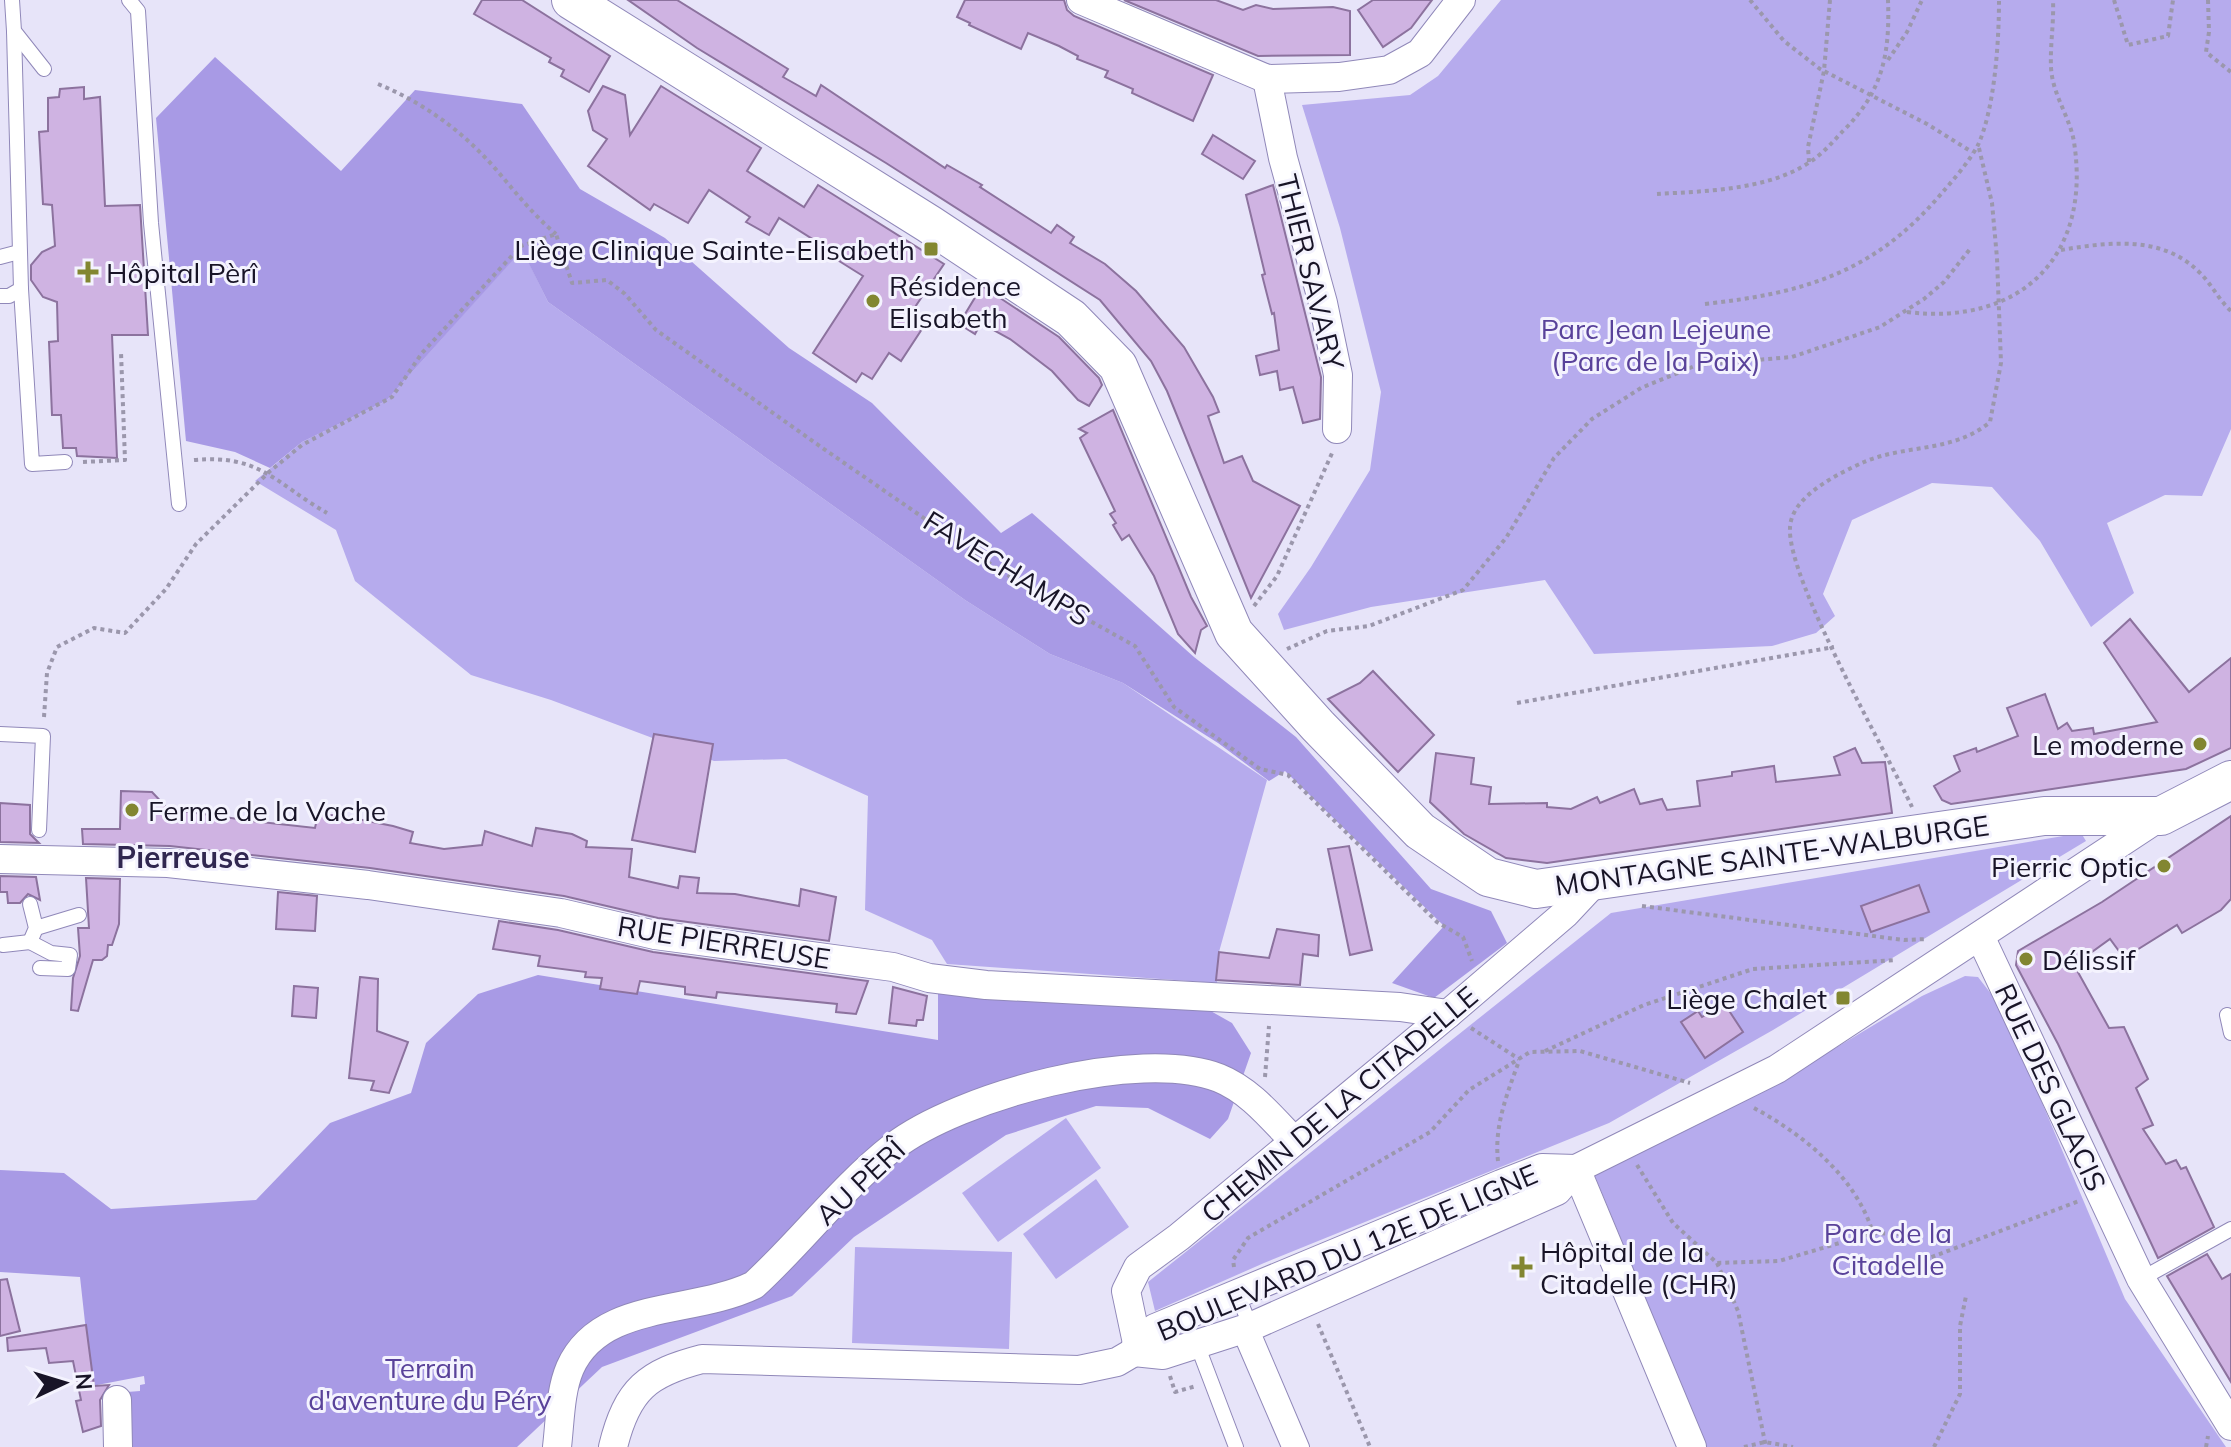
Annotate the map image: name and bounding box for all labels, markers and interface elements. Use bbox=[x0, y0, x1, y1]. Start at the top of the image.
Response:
street label: THIER SAVARY bbox=[1270, 171, 1352, 374]
place label: Liège Clinique Sainte-Elisabeth bbox=[514, 232, 915, 267]
marker: Liège Clinique Sainte-Elisabeth bbox=[922, 240, 940, 258]
place label: Hôpital Pèrî bbox=[106, 255, 258, 290]
marker: Hôpital Pèrî bbox=[77, 261, 99, 283]
place label: Résidence Elisabeth bbox=[889, 268, 1021, 335]
marker: Résidence Elisabeth bbox=[864, 292, 882, 310]
park label: Parc Jean Lejeune (Parc de la Paix) bbox=[1541, 311, 1771, 378]
street label: FAVECHAMPS bbox=[917, 503, 1097, 633]
place label: Le moderne bbox=[2032, 727, 2184, 762]
marker: Le moderne bbox=[2191, 735, 2209, 753]
place label: Ferme de la Vache bbox=[148, 793, 386, 828]
marker: Ferme de la Vache bbox=[123, 801, 141, 819]
street label: MONTAGNE SAINTE-WALBURGE bbox=[1553, 807, 1991, 903]
district label: Pierreuse bbox=[116, 838, 250, 876]
place label: Pierric Optic bbox=[1991, 849, 2148, 884]
marker: Pierric Optic bbox=[2155, 857, 2173, 875]
street label: RUE PIERREUSE bbox=[615, 908, 833, 976]
place label: Délissif bbox=[2042, 942, 2136, 977]
marker: Délissif bbox=[2017, 950, 2035, 968]
street label: CHEMIN DE LA CITADELLE bbox=[1194, 978, 1484, 1230]
street label: RUE DES GLACIS bbox=[1988, 978, 2114, 1196]
place label: Liège Chalet bbox=[1666, 981, 1827, 1016]
marker: Liège Chalet bbox=[1834, 989, 1852, 1007]
street label: AU PÈRÎ bbox=[808, 1131, 913, 1232]
street label: BOULEVARD DU 12E DE LIGNE bbox=[1151, 1156, 1543, 1348]
park label: Parc de la Citadelle bbox=[1824, 1215, 1952, 1282]
place label: Hôpital de la Citadelle (CHR) bbox=[1540, 1234, 1738, 1301]
marker: Hôpital de la Citadelle (CHR) bbox=[1511, 1256, 1533, 1278]
north arrow bbox=[24, 1343, 104, 1423]
park label: Terrain d'aventure du Péry bbox=[308, 1350, 552, 1417]
text: N bbox=[69, 1372, 98, 1391]

